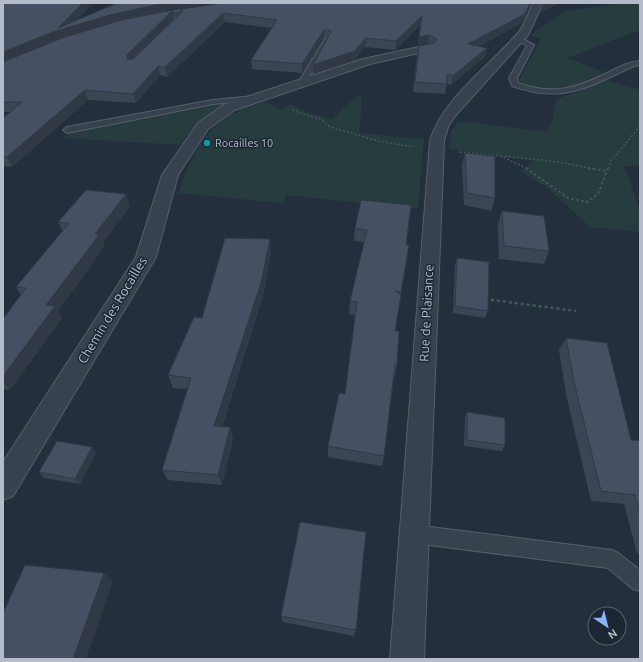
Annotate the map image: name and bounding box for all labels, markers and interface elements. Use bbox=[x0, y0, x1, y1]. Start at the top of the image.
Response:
place label: Rocailles 10 bbox=[215, 137, 273, 149]
marker: Rocailles 10 bbox=[202, 138, 212, 148]
street label: Chemin des Rocailles bbox=[75, 254, 150, 366]
street label: Rue de Plaisance bbox=[416, 264, 436, 362]
north arrow bbox=[587, 606, 627, 646]
text: N bbox=[606, 627, 620, 641]

